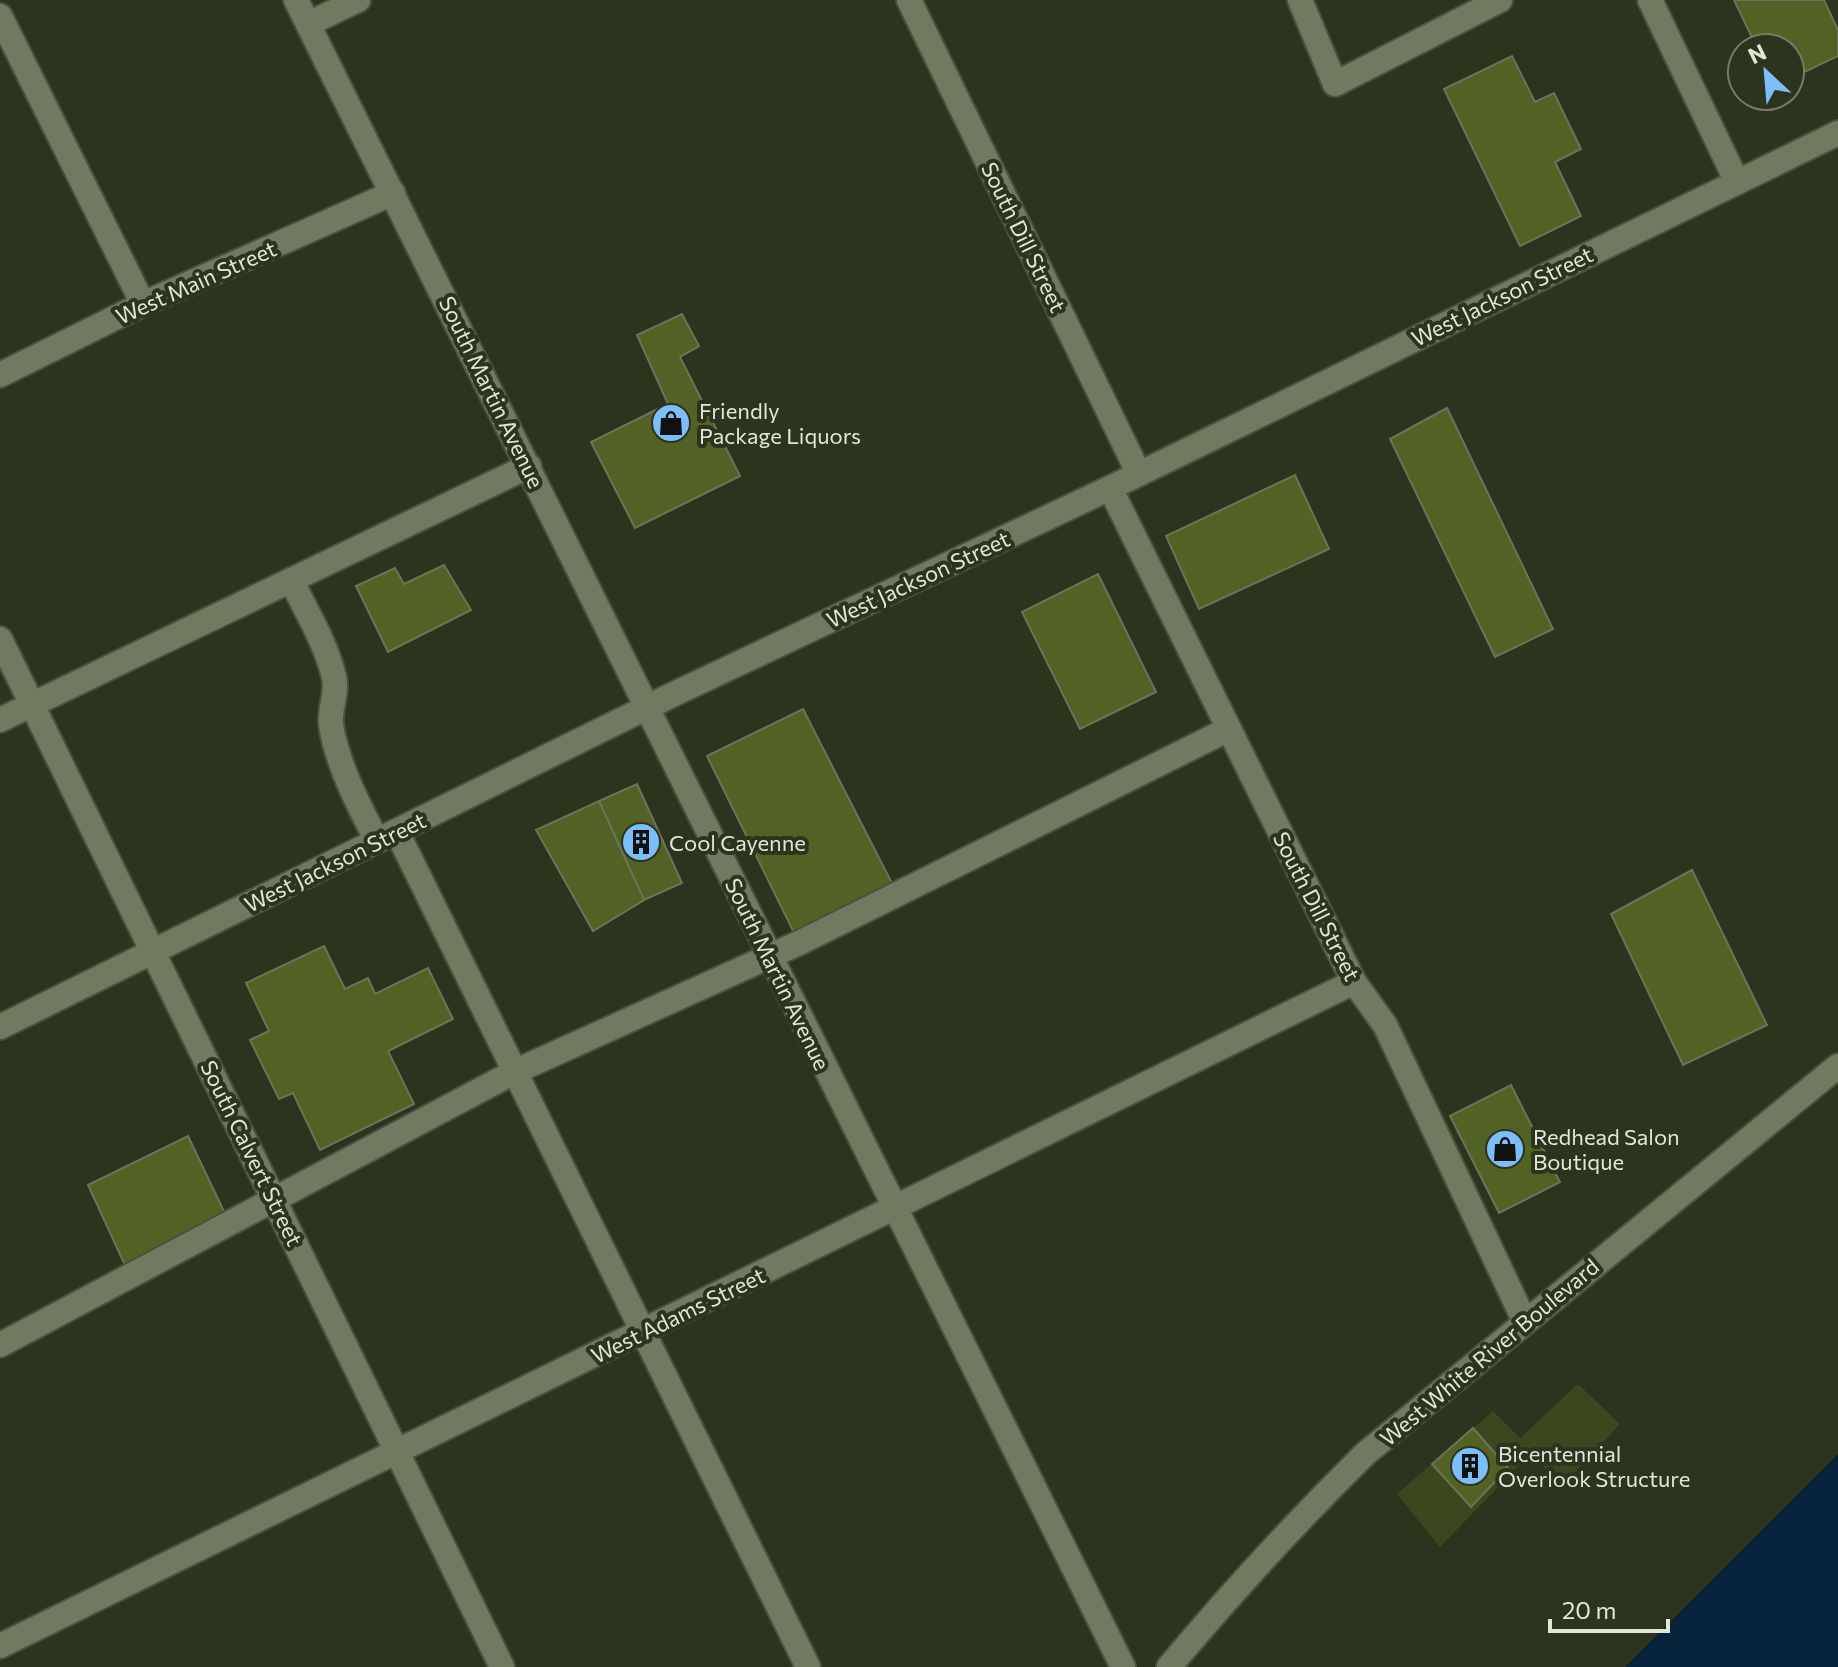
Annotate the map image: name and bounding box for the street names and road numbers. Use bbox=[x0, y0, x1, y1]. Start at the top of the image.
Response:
street label: South Dill Street bbox=[976, 158, 1072, 316]
street label: West Main Street bbox=[112, 235, 280, 329]
street label: West Jackson Street bbox=[1407, 240, 1597, 352]
street label: South Martin Avenue bbox=[434, 292, 550, 492]
street label: West Jackson Street bbox=[822, 525, 1014, 633]
street label: West Jackson Street bbox=[240, 806, 430, 918]
street label: South Dill Street bbox=[1268, 827, 1366, 985]
street label: South Martin Avenue bbox=[720, 874, 836, 1074]
street label: South Calvert Street bbox=[195, 1056, 309, 1250]
street label: West White River Boulevard bbox=[1374, 1253, 1604, 1451]
street label: West Adams Street bbox=[587, 1261, 769, 1369]

